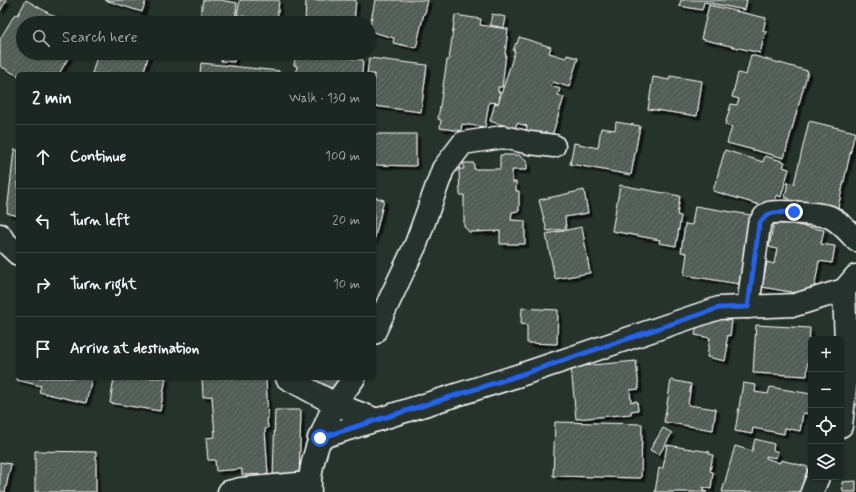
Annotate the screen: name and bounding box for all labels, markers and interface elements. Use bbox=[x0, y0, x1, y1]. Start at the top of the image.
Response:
search box bbox=[16, 16, 376, 60]
icon: search bbox=[30, 27, 52, 49]
text: Search here bbox=[62, 28, 138, 48]
text: 2 min bbox=[32, 87, 72, 109]
text: Walk · 130 m bbox=[289, 90, 360, 107]
icon: ahead bbox=[32, 146, 54, 168]
text: Continue bbox=[70, 147, 126, 167]
text: 100 m bbox=[325, 148, 360, 165]
route end bbox=[785, 203, 803, 221]
icon: left bbox=[32, 210, 54, 232]
text: Turn left bbox=[70, 211, 130, 231]
text: 20 m bbox=[332, 212, 360, 229]
icon: right bbox=[32, 274, 54, 296]
text: Turn right bbox=[70, 275, 137, 295]
text: 10 m bbox=[333, 276, 360, 293]
map controls bbox=[808, 336, 844, 480]
button: + bbox=[808, 336, 844, 372]
icon: arrive bbox=[32, 338, 54, 360]
text: Arrive at destination bbox=[70, 339, 199, 359]
button: − bbox=[808, 372, 844, 408]
button: locate bbox=[808, 408, 844, 444]
route start bbox=[311, 429, 329, 447]
button: layers bbox=[808, 444, 844, 480]

